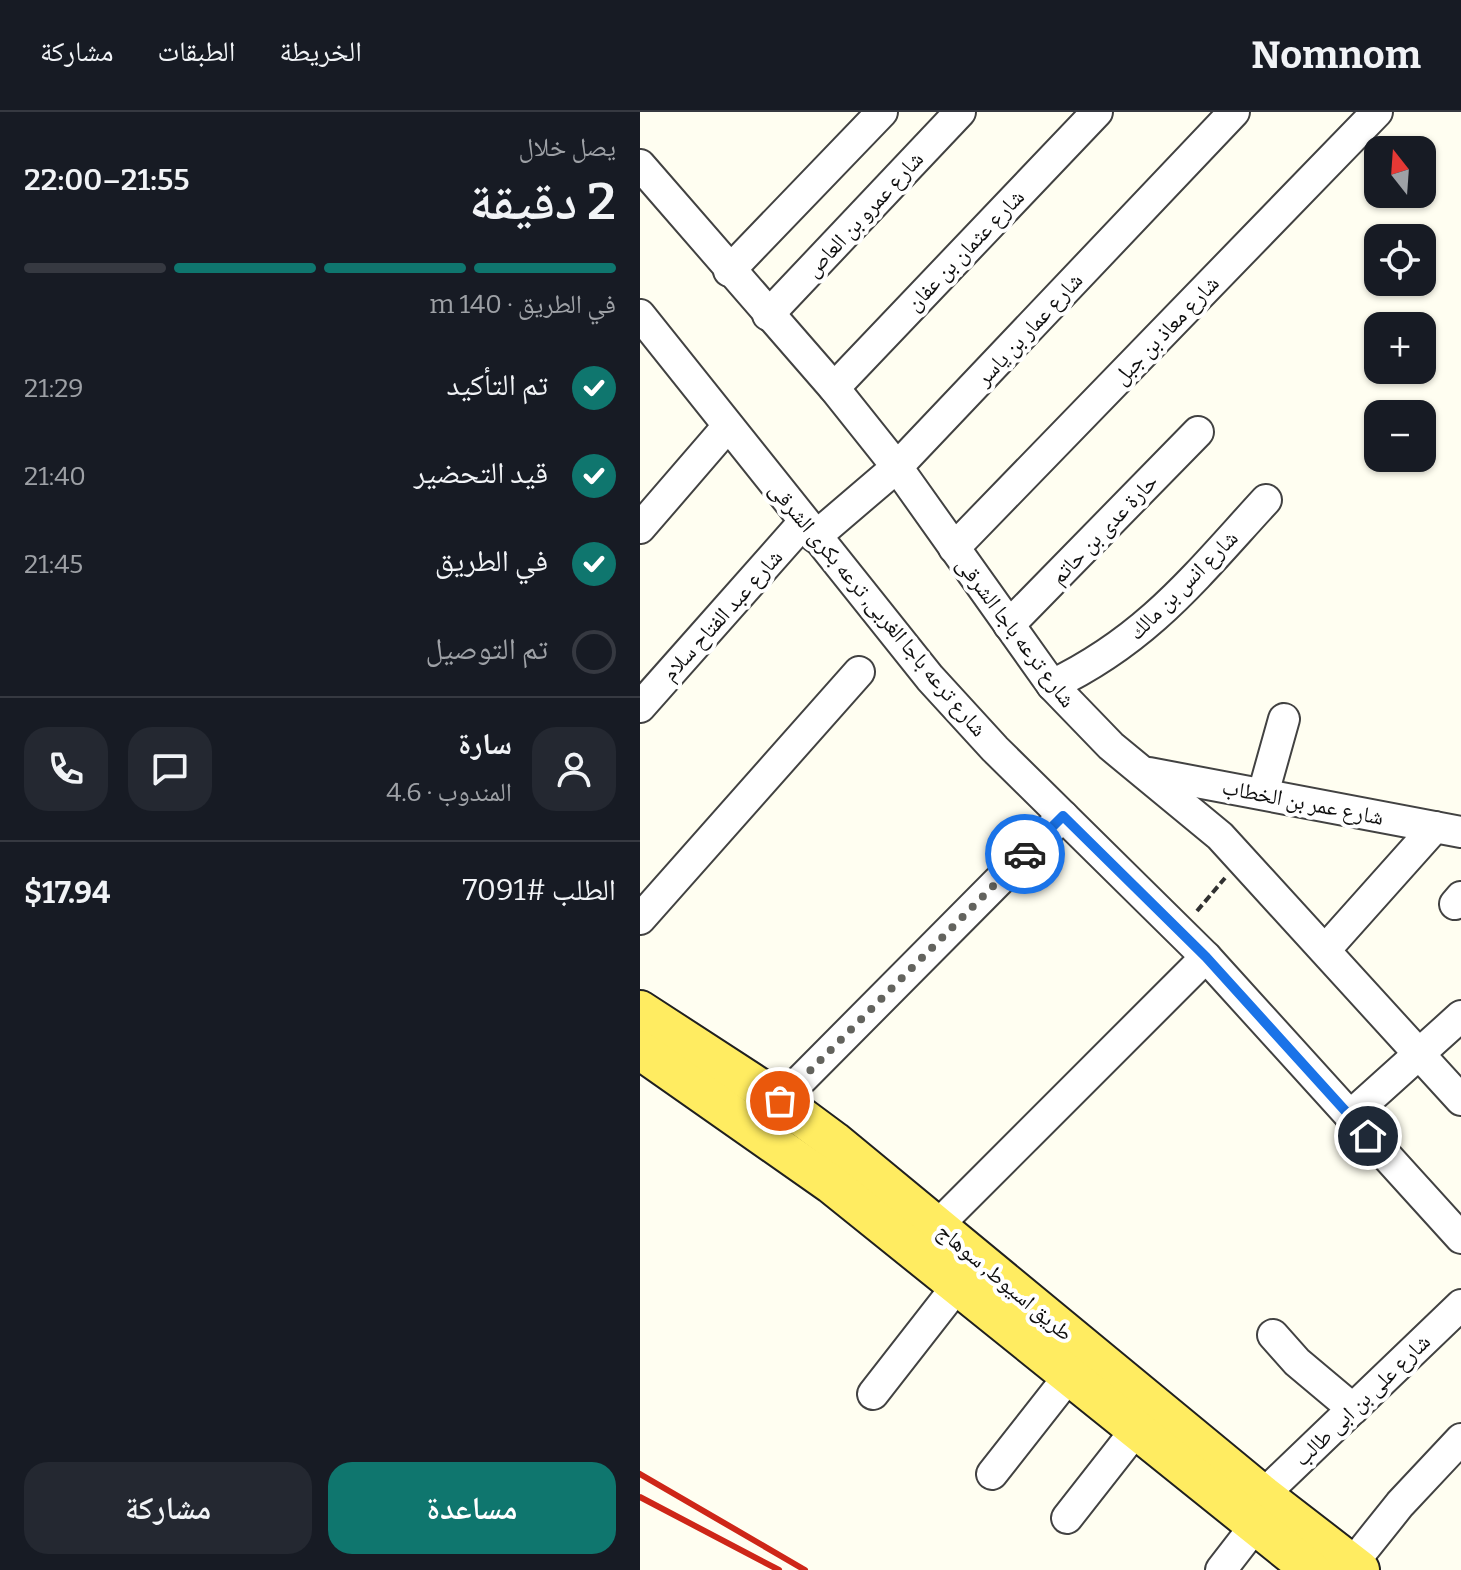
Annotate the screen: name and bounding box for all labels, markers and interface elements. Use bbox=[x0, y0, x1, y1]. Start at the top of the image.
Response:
text: Nomnom bbox=[1251, 32, 1421, 78]
text: مشاركة bbox=[40, 35, 114, 68]
text: الطبقات bbox=[158, 35, 235, 68]
text: الخريطة bbox=[279, 35, 362, 68]
text: يصل خلال bbox=[518, 132, 616, 163]
north arrow bbox=[1364, 136, 1436, 208]
map controls bbox=[1364, 136, 1436, 472]
street label: شارع عمرو بن العاص bbox=[799, 146, 929, 282]
text: 21:55–22:00 bbox=[24, 162, 190, 198]
text: 2 دقيقة bbox=[469, 170, 616, 233]
street label: شارع عثمان بن عفان bbox=[900, 184, 1030, 316]
button: locate bbox=[1364, 224, 1436, 296]
street label: شارع عمار بن ياسر bbox=[969, 267, 1088, 392]
street label: شارع معاذ بن جبل bbox=[1107, 270, 1225, 390]
text: في الطريق · 140 m bbox=[430, 289, 616, 320]
button: + bbox=[1364, 312, 1436, 384]
icon: check bbox=[572, 366, 616, 410]
text: تم التأكيد bbox=[447, 367, 548, 403]
text: 21:29 bbox=[24, 373, 84, 404]
button: − bbox=[1364, 400, 1436, 472]
icon: check bbox=[572, 454, 616, 498]
text: قيد التحضير bbox=[414, 455, 548, 491]
text: 21:40 bbox=[24, 461, 86, 492]
street label: حارة عدى بن حاتم bbox=[1045, 468, 1164, 591]
street label: شارع ترعه باجا الغربى, ترعه بكرى الشرقى bbox=[763, 476, 993, 742]
street label: شارع انس بن مالك bbox=[1123, 525, 1243, 645]
icon: check bbox=[572, 542, 616, 586]
text: في الطريق bbox=[435, 543, 548, 579]
street label: شارع عبد الفتاح سلام bbox=[656, 544, 789, 687]
text: 21:45 bbox=[24, 549, 83, 580]
street label: شارع ترعه باجا الشرقى bbox=[951, 551, 1081, 713]
text: تم التوصيل bbox=[425, 631, 548, 667]
text: سارة bbox=[458, 726, 512, 762]
button: phone bbox=[24, 727, 108, 811]
button: chat bbox=[128, 727, 212, 811]
button: person bbox=[532, 727, 616, 811]
street label: شارع عمر بن الخطاب bbox=[1220, 773, 1386, 831]
text: المندوب · 4.6 bbox=[386, 777, 512, 808]
courier bbox=[985, 814, 1065, 894]
icon: car bbox=[1003, 832, 1047, 876]
text: الطلب #7091 bbox=[462, 872, 616, 908]
text: $17.94 bbox=[24, 875, 110, 911]
pin bbox=[746, 1067, 814, 1135]
icon: bag bbox=[758, 1079, 802, 1123]
pin bbox=[1334, 1102, 1402, 1170]
icon: home bbox=[1346, 1114, 1390, 1158]
street label: طريق اسيوط, سوهاج bbox=[932, 1217, 1078, 1347]
street label: شارع على بن ابى طالب bbox=[1288, 1328, 1436, 1472]
button: مشاركة bbox=[24, 1462, 312, 1554]
button: مساعدة bbox=[328, 1462, 616, 1554]

